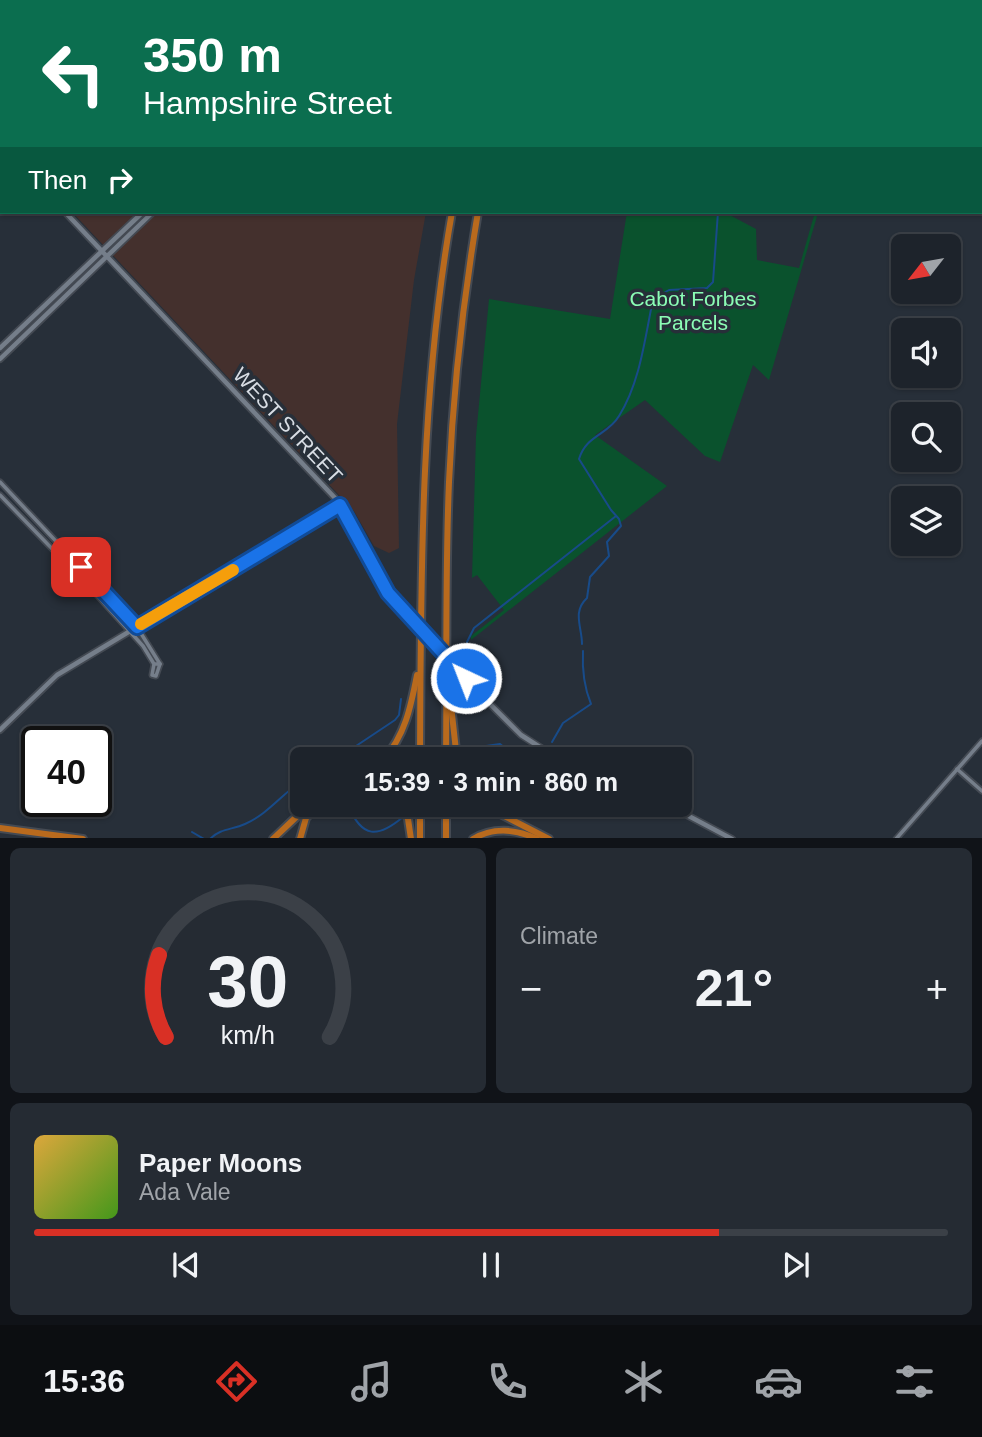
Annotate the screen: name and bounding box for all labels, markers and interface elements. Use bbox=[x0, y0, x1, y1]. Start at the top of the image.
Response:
icon: left bbox=[28, 28, 119, 119]
text: 350 m bbox=[143, 28, 282, 82]
text: Hampshire Street bbox=[143, 85, 392, 121]
icon: right bbox=[101, 161, 139, 199]
text: Then bbox=[28, 165, 87, 195]
north arrow bbox=[891, 234, 961, 304]
map controls bbox=[891, 234, 961, 556]
park label: Cabot Forbes Parcels bbox=[629, 287, 757, 334]
button: sound bbox=[891, 318, 961, 388]
street label: WEST STREET bbox=[229, 363, 347, 487]
button: search bbox=[891, 402, 961, 472]
button: layers bbox=[891, 486, 961, 556]
pin bbox=[51, 537, 111, 597]
icon: arrive bbox=[62, 548, 100, 586]
position arrow bbox=[429, 641, 503, 715]
speed limit sign: 40 bbox=[21, 726, 112, 817]
text: 15:39 · 3 min · 860 m bbox=[364, 767, 618, 797]
text: Climate bbox=[520, 923, 598, 949]
text: 30 bbox=[208, 941, 288, 1022]
text: 21° bbox=[695, 959, 773, 1017]
text: − bbox=[520, 968, 542, 1010]
text: + bbox=[926, 968, 948, 1010]
text: km/h bbox=[221, 1020, 275, 1048]
text: Paper Moons bbox=[139, 1148, 302, 1178]
text: Ada Vale bbox=[139, 1179, 231, 1205]
icon: previous bbox=[167, 1246, 205, 1284]
icon: pause bbox=[472, 1246, 510, 1284]
icon: next bbox=[777, 1246, 815, 1284]
icon: directions bbox=[212, 1357, 261, 1406]
icon: music bbox=[347, 1357, 396, 1406]
icon: phone bbox=[483, 1357, 532, 1406]
icon: climate bbox=[619, 1357, 668, 1406]
icon: car bbox=[754, 1357, 803, 1406]
icon: filters bbox=[890, 1357, 939, 1406]
text: 15:36 bbox=[43, 1363, 125, 1399]

